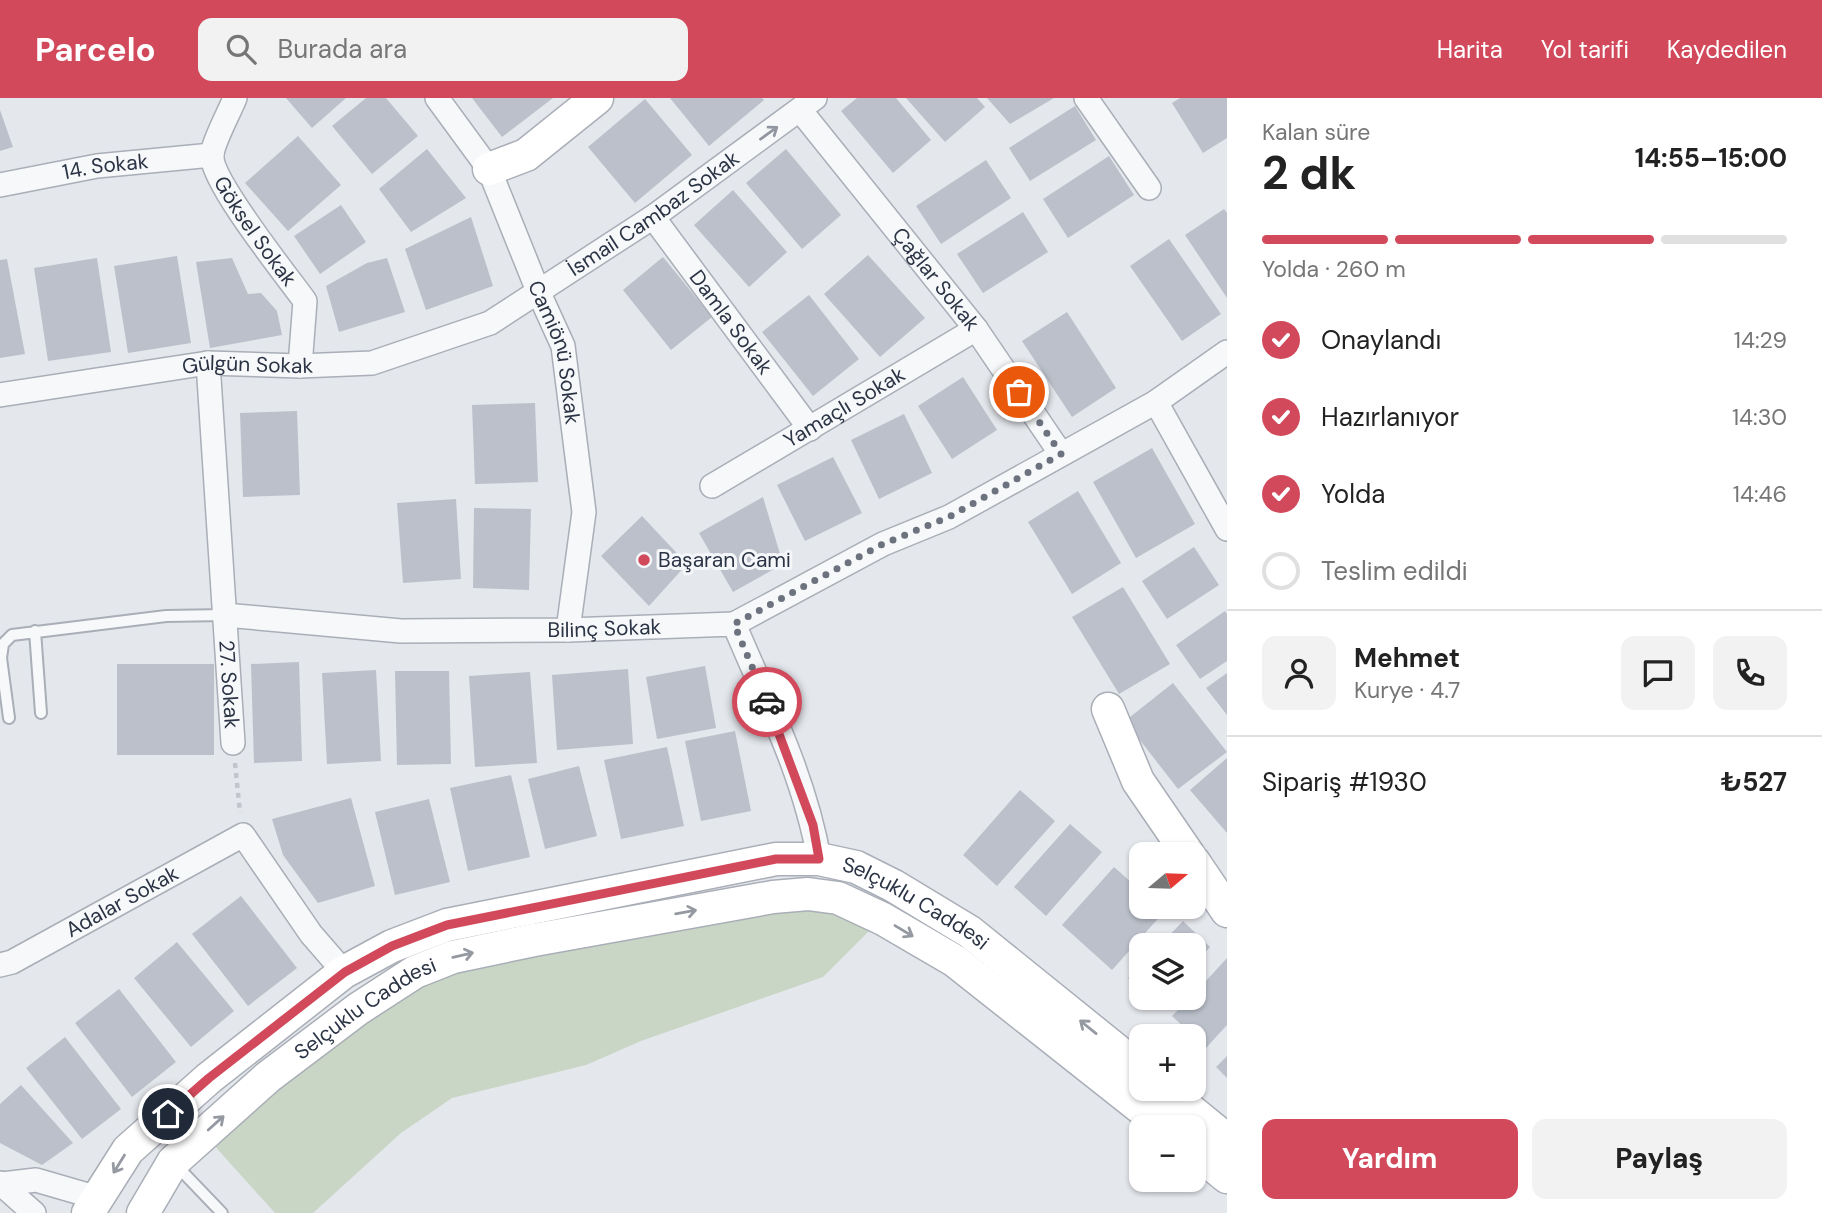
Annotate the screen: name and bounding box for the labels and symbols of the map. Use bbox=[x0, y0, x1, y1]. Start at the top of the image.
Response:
one-way arrow bbox=[759, 125, 778, 140]
street label: İsmail Cambaz Sokak bbox=[562, 144, 745, 283]
street label: 14. Sokak bbox=[60, 147, 150, 186]
street label: Göksel Sokak bbox=[207, 171, 303, 292]
street label: Çağlar Sokak bbox=[886, 222, 986, 337]
street label: Damla Sokak bbox=[683, 264, 779, 381]
street label: Camiönü Sokak bbox=[521, 276, 587, 426]
street label: Gülgün Sokak bbox=[180, 349, 314, 381]
street label: Yamaçlı Sokak bbox=[779, 360, 910, 454]
pin bbox=[989, 362, 1049, 422]
place label: Başaran Cami bbox=[658, 546, 791, 574]
marker: Başaran Cami bbox=[636, 552, 652, 568]
street label: Bilinç Sokak bbox=[547, 613, 662, 644]
street label: 27. Sokak bbox=[212, 639, 246, 730]
courier bbox=[732, 667, 802, 737]
north arrow bbox=[1129, 842, 1206, 919]
street label: Selçuklu Caddesi bbox=[840, 850, 995, 956]
street label: Adalar Sokak bbox=[61, 859, 184, 944]
one-way arrow bbox=[674, 905, 697, 919]
one-way arrow bbox=[893, 924, 913, 938]
one-way arrow bbox=[451, 948, 474, 961]
street label: Selçuklu Caddesi bbox=[289, 951, 440, 1066]
one-way arrow bbox=[1080, 1019, 1098, 1035]
pin bbox=[138, 1084, 198, 1144]
one-way arrow bbox=[207, 1115, 225, 1131]
one-way arrow bbox=[112, 1154, 127, 1173]

